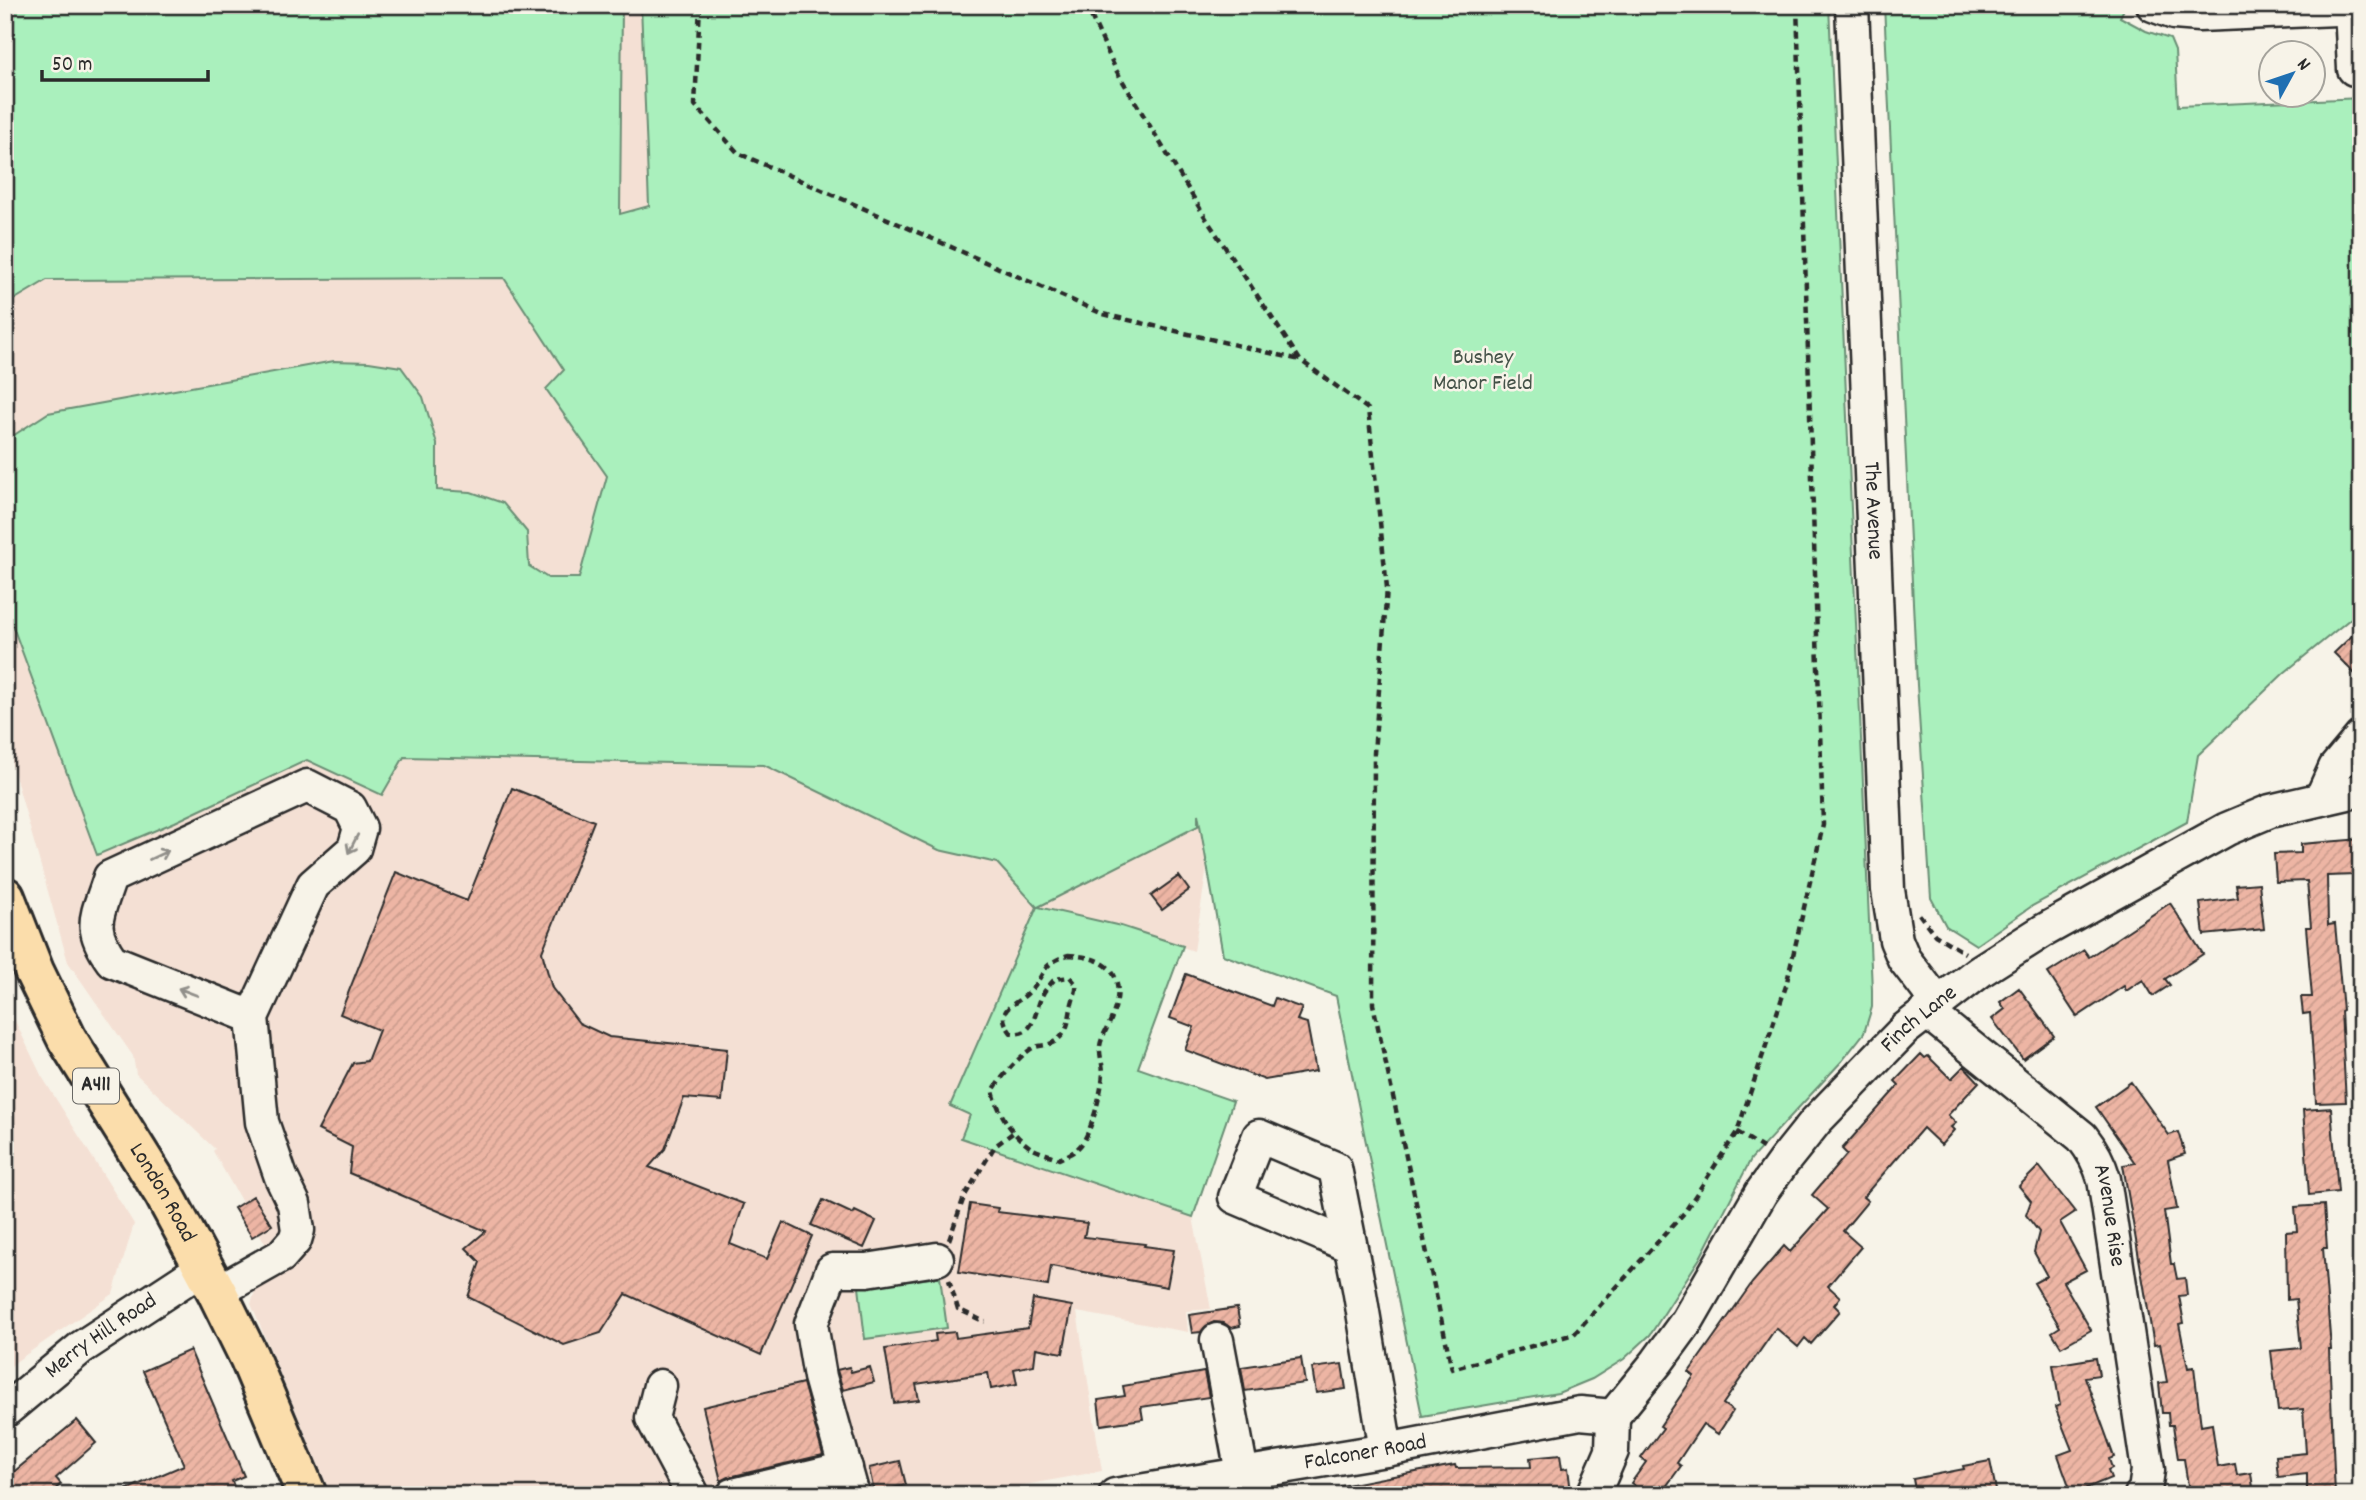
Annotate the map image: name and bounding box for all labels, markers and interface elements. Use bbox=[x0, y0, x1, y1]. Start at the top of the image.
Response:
scale bar bbox=[42, 38, 208, 82]
north arrow bbox=[2258, 38, 2328, 108]
text: 50 m bbox=[52, 51, 92, 81]
text: N bbox=[2289, 53, 2316, 78]
park label: Bushey Manor Field bbox=[1433, 342, 1533, 401]
street label: The Avenue bbox=[1854, 461, 1891, 560]
one-way arrow bbox=[346, 833, 360, 853]
one-way arrow bbox=[148, 847, 169, 861]
street label: Finch Lane bbox=[1873, 978, 1965, 1061]
one-way arrow bbox=[178, 984, 200, 997]
road number: A411 bbox=[73, 1068, 119, 1104]
street label: London Road bbox=[120, 1137, 204, 1249]
street label: Avenue Rise bbox=[2084, 1159, 2134, 1269]
street label: Merry Hill Road bbox=[38, 1285, 164, 1387]
street label: Falconer Road bbox=[1302, 1426, 1429, 1480]

